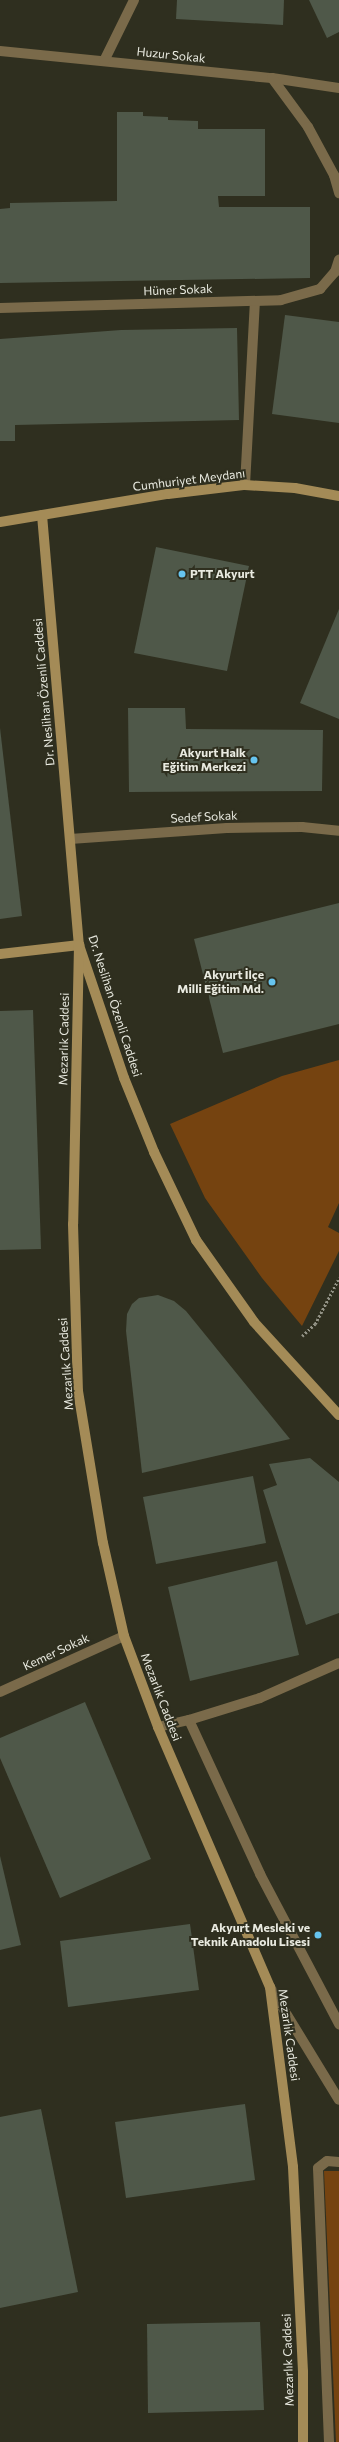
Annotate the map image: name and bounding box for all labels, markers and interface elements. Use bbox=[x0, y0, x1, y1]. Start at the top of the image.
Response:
street label: Huzur Sokak bbox=[136, 44, 206, 66]
street label: Hüner Sokak bbox=[143, 282, 213, 298]
street label: Cumhuriyet Meydanı bbox=[132, 466, 246, 494]
place label: PTT Akyurt bbox=[190, 567, 255, 581]
marker: PTT Akyurt bbox=[177, 569, 187, 579]
street label: Dr. Neslihan Özenli Caddesi bbox=[30, 618, 58, 766]
place label: Akyurt Halk Eğitim Merkezi bbox=[163, 746, 246, 774]
marker: Akyurt Halk Eğitim Merkezi bbox=[249, 755, 259, 765]
street label: Sedef Sokak bbox=[170, 808, 238, 826]
street label: Dr. Neslihan Özenli Caddesi bbox=[85, 933, 145, 1079]
place label: Akyurt İlçe Milli Eğitim Md. bbox=[177, 968, 264, 996]
marker: Akyurt İlçe Milli Eğitim Md. bbox=[267, 977, 277, 987]
street label: Mezarlık Caddesi bbox=[56, 992, 72, 1086]
street label: Mezarlık Caddesi bbox=[56, 1317, 76, 1411]
street label: Kemer Sokak bbox=[21, 1630, 91, 1674]
street label: Mezarlık Caddesi bbox=[138, 1651, 184, 1743]
place label: Akyurt Mesleki ve Teknik Anadolu Lisesi bbox=[191, 1921, 310, 1949]
marker: Akyurt Mesleki ve Teknik Anadolu Lisesi bbox=[313, 1930, 323, 1940]
street label: Mezarlık Caddesi bbox=[275, 1988, 303, 2082]
street label: Mezarlık Caddesi bbox=[279, 2313, 297, 2407]

